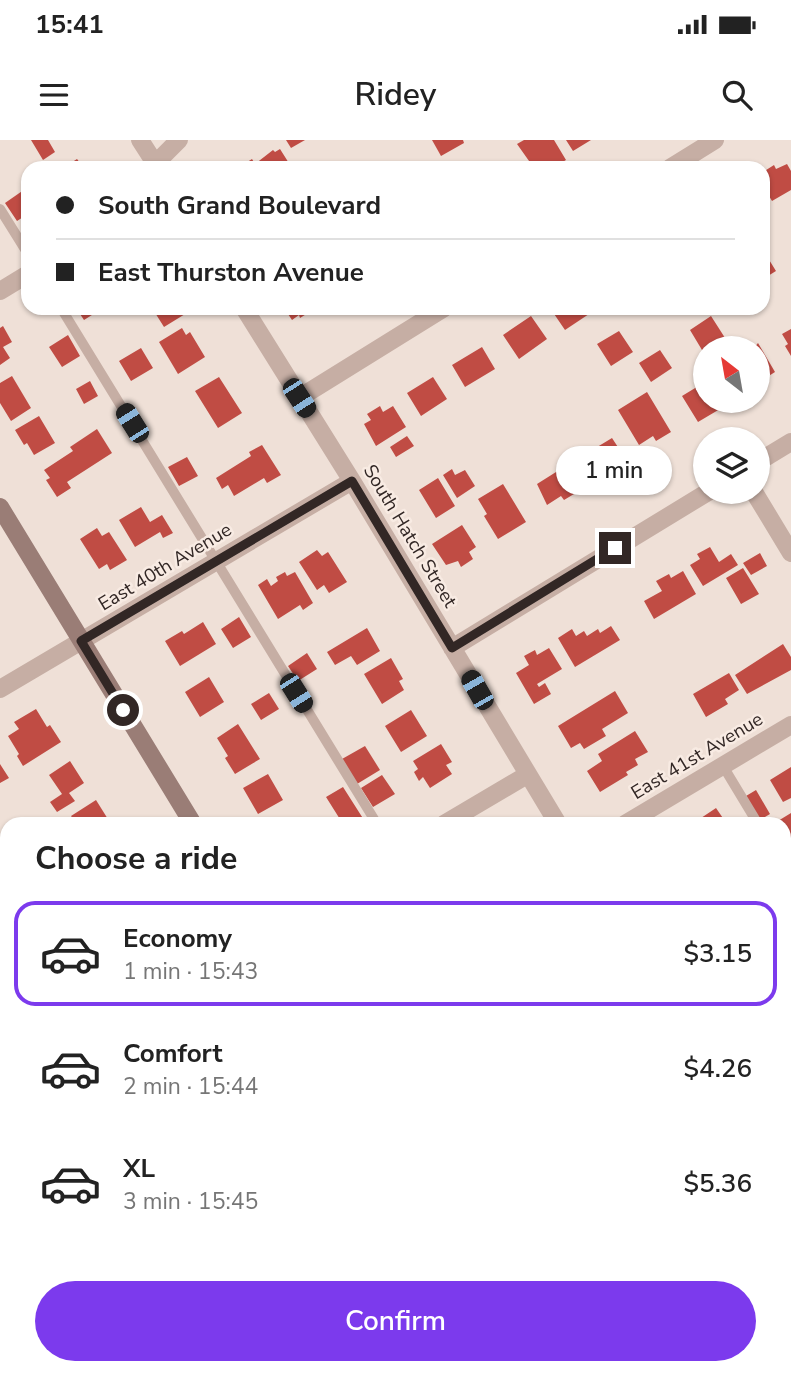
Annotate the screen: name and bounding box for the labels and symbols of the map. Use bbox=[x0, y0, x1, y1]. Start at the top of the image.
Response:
north arrow bbox=[693, 336, 770, 413]
car bbox=[279, 375, 320, 421]
car bbox=[112, 400, 153, 446]
callout: 1 min bbox=[557, 446, 673, 496]
street label: South Hatch Street bbox=[357, 460, 463, 613]
street label: East 40th Avenue bbox=[93, 517, 237, 617]
route end bbox=[599, 532, 631, 564]
car bbox=[458, 667, 497, 713]
car bbox=[276, 670, 317, 716]
route start bbox=[107, 694, 139, 726]
street label: East 41st Avenue bbox=[626, 706, 768, 806]

